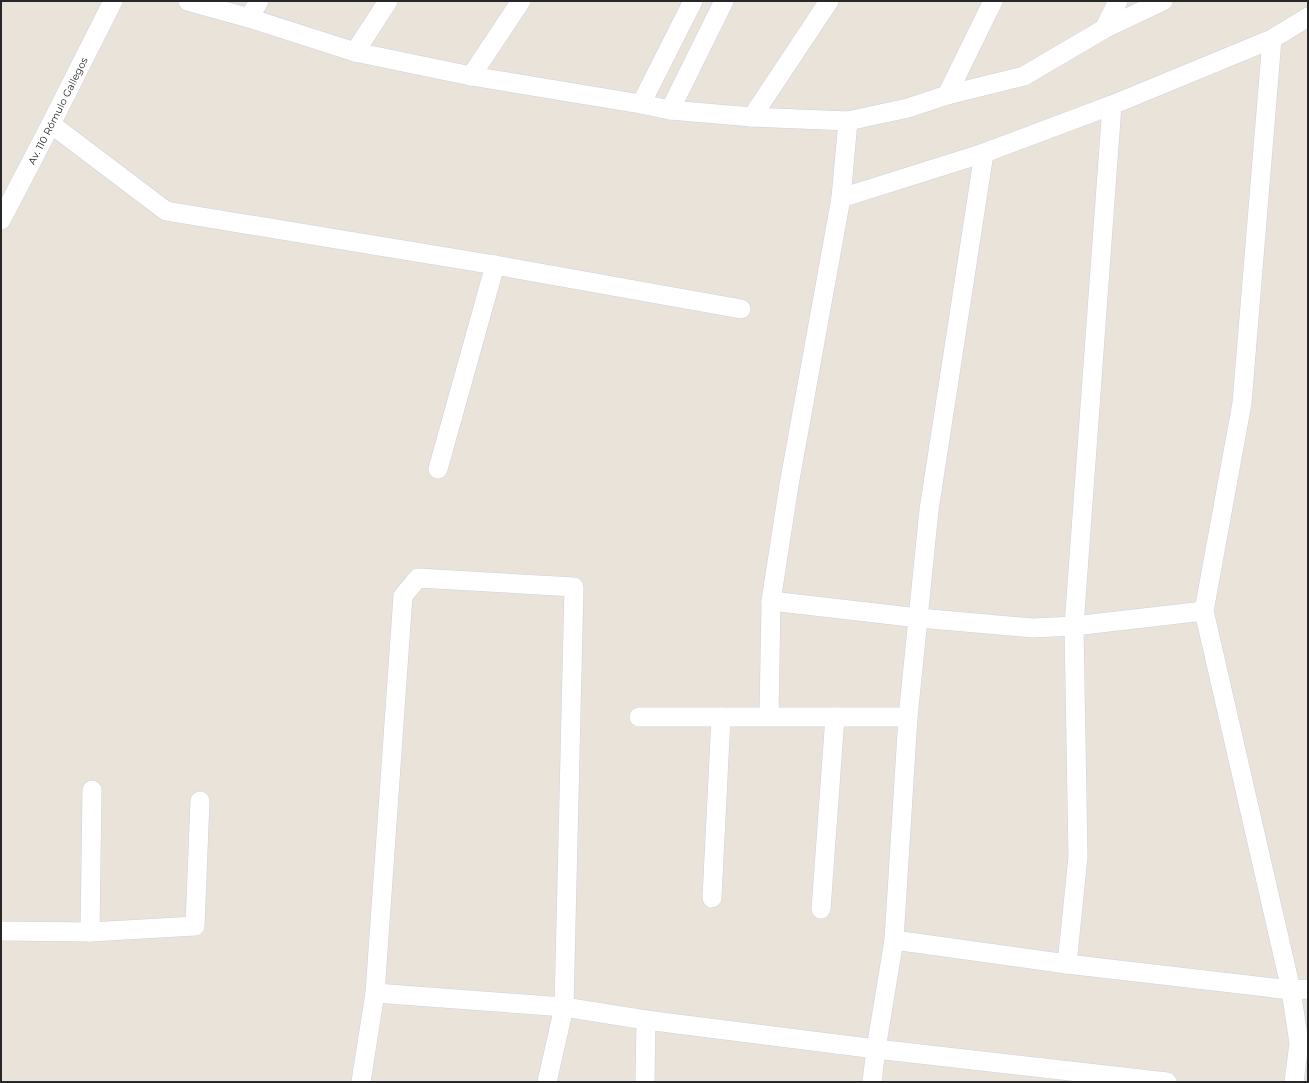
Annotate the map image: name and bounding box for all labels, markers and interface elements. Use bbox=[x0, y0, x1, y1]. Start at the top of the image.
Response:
street label: Av. 110 Rómulo Gallegos bbox=[25, 55, 90, 167]

